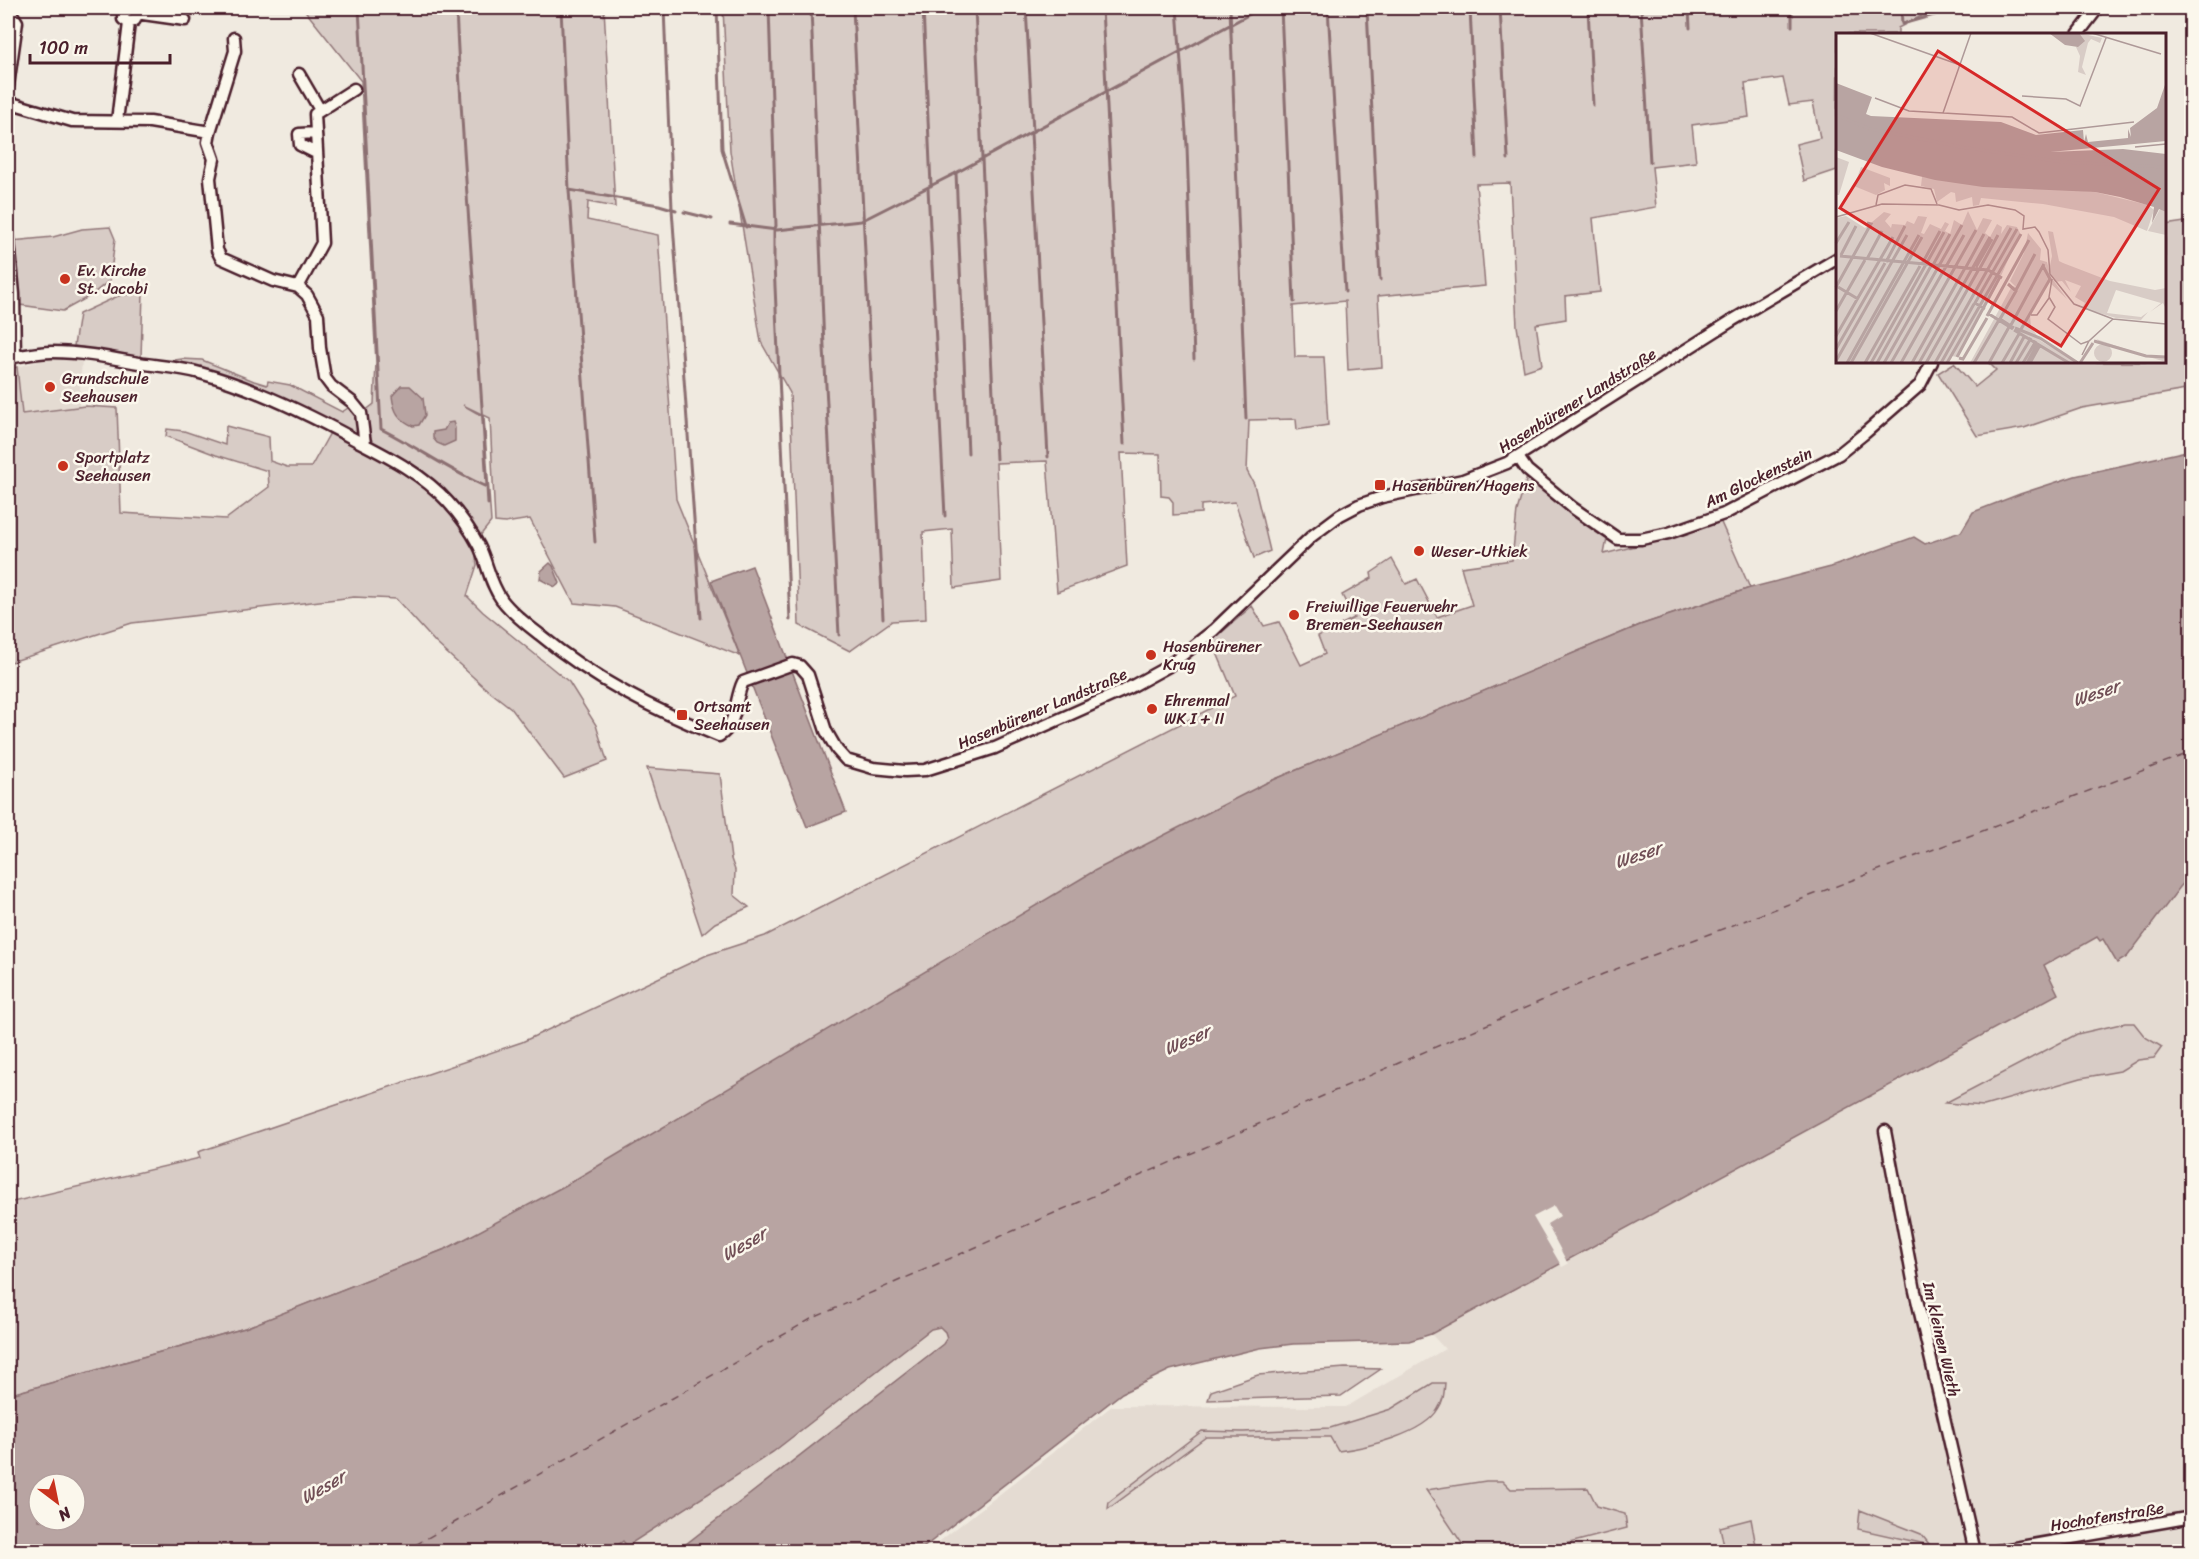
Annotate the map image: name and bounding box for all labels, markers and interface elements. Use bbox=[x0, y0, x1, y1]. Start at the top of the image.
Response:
scale bar bbox=[30, 27, 170, 65]
text: 100 m bbox=[39, 32, 88, 64]
inset map bbox=[1836, 33, 2166, 363]
place label: Ev. Kirche St. Jacobi bbox=[77, 256, 148, 303]
marker: Ev. Kirche St. Jacobi bbox=[58, 272, 72, 286]
street label: Hasenbürener Landstraße bbox=[1492, 340, 1662, 461]
place label: Grundschule Seehausen bbox=[62, 364, 149, 411]
marker: Grundschule Seehausen bbox=[43, 380, 57, 394]
street label: Am Glockenstein bbox=[1698, 439, 1818, 517]
place label: Sportplatz Seehausen bbox=[75, 443, 151, 490]
marker: Sportplatz Seehausen bbox=[56, 459, 70, 473]
place label: Hasenbüren/Hagens bbox=[1392, 471, 1535, 500]
marker: Hasenbüren/Hagens bbox=[1373, 478, 1387, 492]
place label: Weser-Utkiek bbox=[1431, 537, 1528, 566]
marker: Weser-Utkiek bbox=[1412, 544, 1426, 558]
place label: Freiwillige Feuerwehr Bremen-Seehausen bbox=[1306, 592, 1458, 639]
marker: Freiwillige Feuerwehr Bremen-Seehausen bbox=[1287, 608, 1301, 622]
place label: Hasenbürener Krug bbox=[1163, 632, 1263, 679]
marker: Hasenbürener Krug bbox=[1144, 648, 1158, 662]
street label: Hasenbürener Landstraße bbox=[953, 659, 1132, 757]
water label: Weser bbox=[2068, 669, 2127, 716]
place label: Ehrenmal WK I + II bbox=[1164, 686, 1230, 733]
place label: Ortsamt Seehausen bbox=[694, 692, 770, 739]
marker: Ehrenmal WK I + II bbox=[1145, 702, 1159, 716]
marker: Ortsamt Seehausen bbox=[675, 708, 689, 722]
water label: Weser bbox=[1610, 831, 1669, 878]
water label: Weser bbox=[1159, 1014, 1219, 1064]
water label: Weser bbox=[715, 1216, 776, 1270]
street label: Im kleinen Wieth bbox=[1914, 1278, 1969, 1400]
water label: Weser bbox=[294, 1459, 355, 1513]
north arrow bbox=[27, 1472, 87, 1532]
street label: Hochofenstraße bbox=[2048, 1493, 2166, 1540]
text: N bbox=[52, 1499, 78, 1530]

